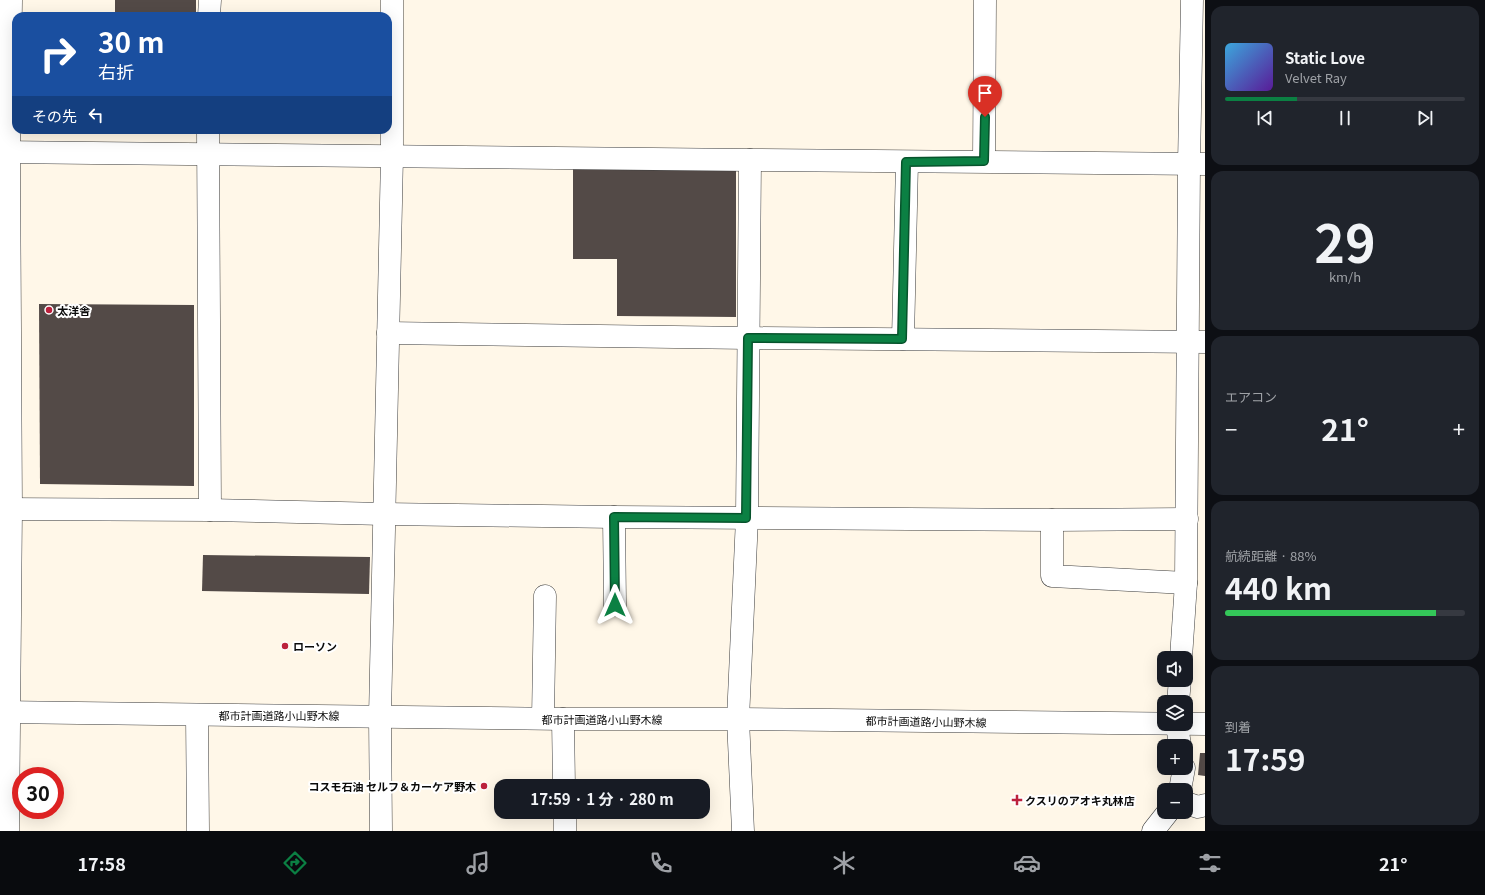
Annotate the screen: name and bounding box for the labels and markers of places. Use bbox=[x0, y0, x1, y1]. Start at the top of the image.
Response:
pin bbox=[968, 76, 1002, 117]
place label: 太洋舎 bbox=[57, 302, 91, 318]
marker: 太洋舎 bbox=[44, 305, 54, 315]
place label: ローソン bbox=[293, 638, 337, 654]
marker: ローソン bbox=[280, 641, 290, 651]
place label: コスモ石油 セルフ＆カーケア野木 bbox=[309, 778, 476, 794]
marker: コスモ石油 セルフ＆カーケア野木 bbox=[479, 781, 489, 791]
place label: クスリのアオキ丸林店 bbox=[1025, 792, 1135, 808]
marker: クスリのアオキ丸林店 bbox=[1012, 795, 1022, 805]

